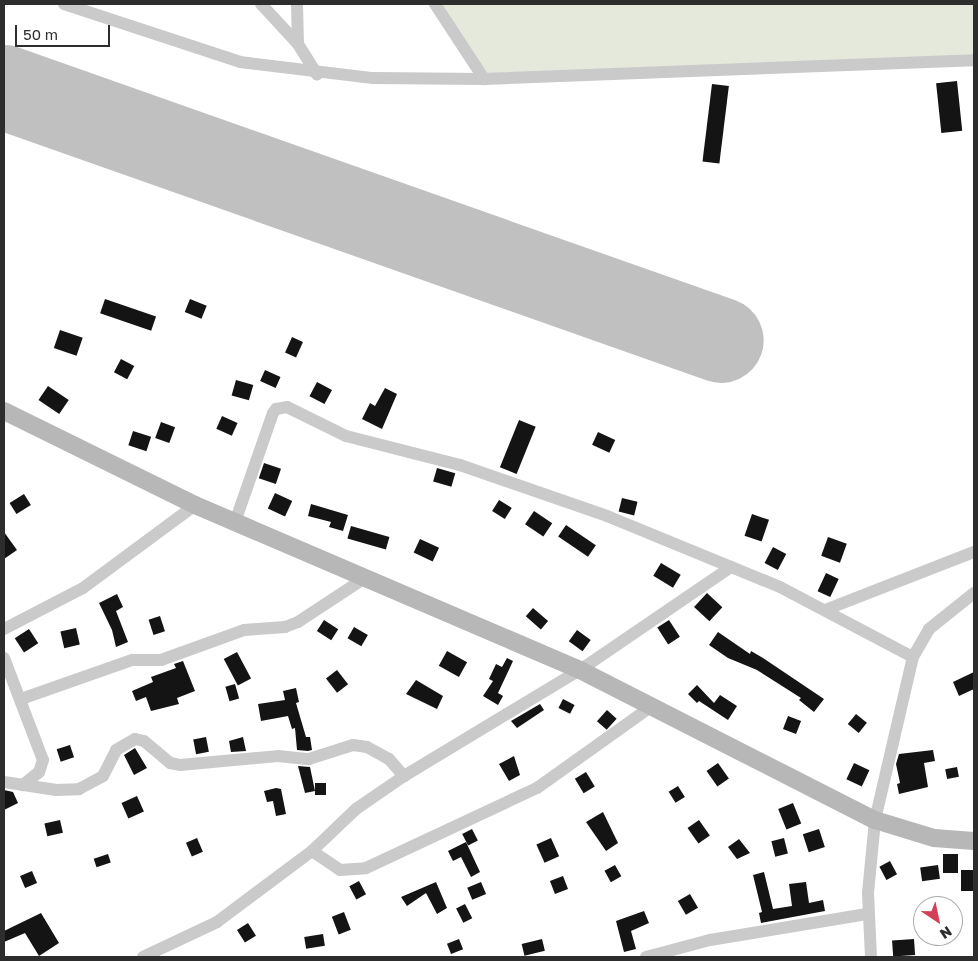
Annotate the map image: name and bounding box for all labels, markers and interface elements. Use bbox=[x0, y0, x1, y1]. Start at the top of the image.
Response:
scale bar bbox=[18, 15, 112, 47]
text: 50 m bbox=[23, 25, 58, 43]
north arrow bbox=[913, 896, 963, 946]
text: N bbox=[937, 923, 955, 943]

